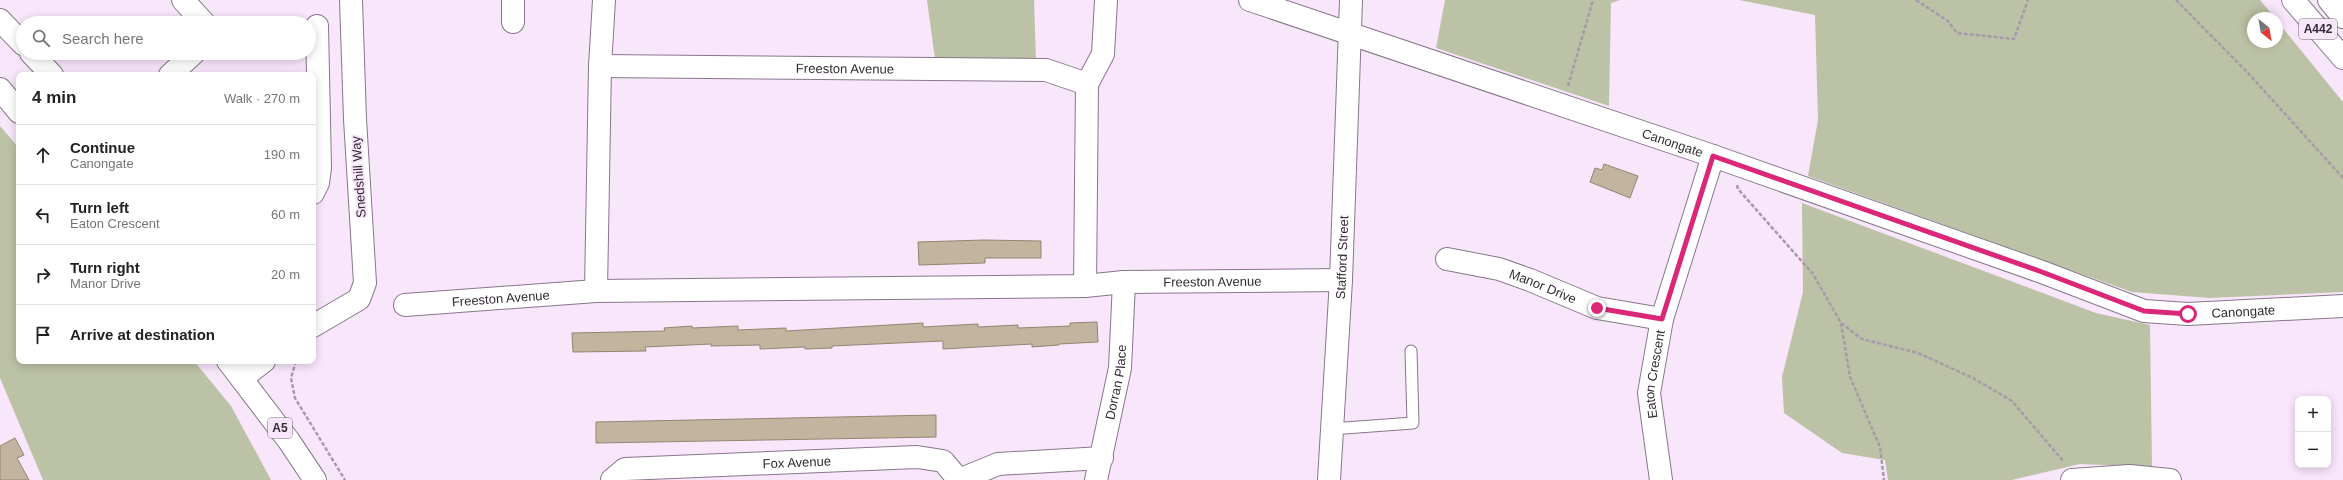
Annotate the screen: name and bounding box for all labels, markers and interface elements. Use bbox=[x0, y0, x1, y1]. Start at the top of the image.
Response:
north arrow bbox=[2247, 12, 2283, 48]
search box bbox=[16, 16, 316, 60]
road number: A442 bbox=[2299, 19, 2337, 39]
icon: search bbox=[30, 27, 52, 49]
text: Search here bbox=[62, 30, 144, 47]
street label: Freeston Avenue bbox=[796, 61, 894, 77]
text: 4 min bbox=[32, 88, 76, 107]
text: Walk · 270 m bbox=[224, 91, 300, 106]
street label: Canongate bbox=[1640, 126, 1705, 160]
street label: Snedshill Way bbox=[348, 135, 369, 218]
text: Continue bbox=[70, 139, 135, 156]
icon: ahead bbox=[32, 144, 54, 166]
text: 190 m bbox=[264, 147, 300, 162]
text: Canongate bbox=[70, 156, 134, 171]
text: Turn left bbox=[70, 199, 129, 216]
icon: left bbox=[32, 204, 54, 226]
text: 60 m bbox=[271, 207, 300, 222]
street label: Stafford Street bbox=[1333, 215, 1351, 300]
text: Eaton Crescent bbox=[70, 216, 160, 231]
text: Turn right bbox=[70, 259, 140, 276]
icon: right bbox=[32, 264, 54, 286]
street label: Manor Drive bbox=[1507, 266, 1578, 307]
text: 20 m bbox=[271, 267, 300, 282]
street label: Freeston Avenue bbox=[1163, 274, 1261, 290]
text: Manor Drive bbox=[70, 276, 141, 291]
street label: Freeston Avenue bbox=[451, 287, 550, 310]
route end bbox=[1588, 299, 1606, 317]
street label: Canongate bbox=[2211, 303, 2275, 321]
route start bbox=[2179, 305, 2197, 323]
icon: arrive bbox=[32, 324, 54, 346]
text: Arrive at destination bbox=[70, 326, 215, 343]
street label: Eaton Crescent bbox=[1642, 328, 1668, 419]
street label: Dorran Place bbox=[1102, 344, 1129, 421]
map controls bbox=[2295, 396, 2331, 468]
button: + bbox=[2295, 396, 2331, 432]
road number: A5 bbox=[268, 418, 292, 438]
button: − bbox=[2295, 432, 2331, 468]
street label: Fox Avenue bbox=[762, 454, 831, 471]

